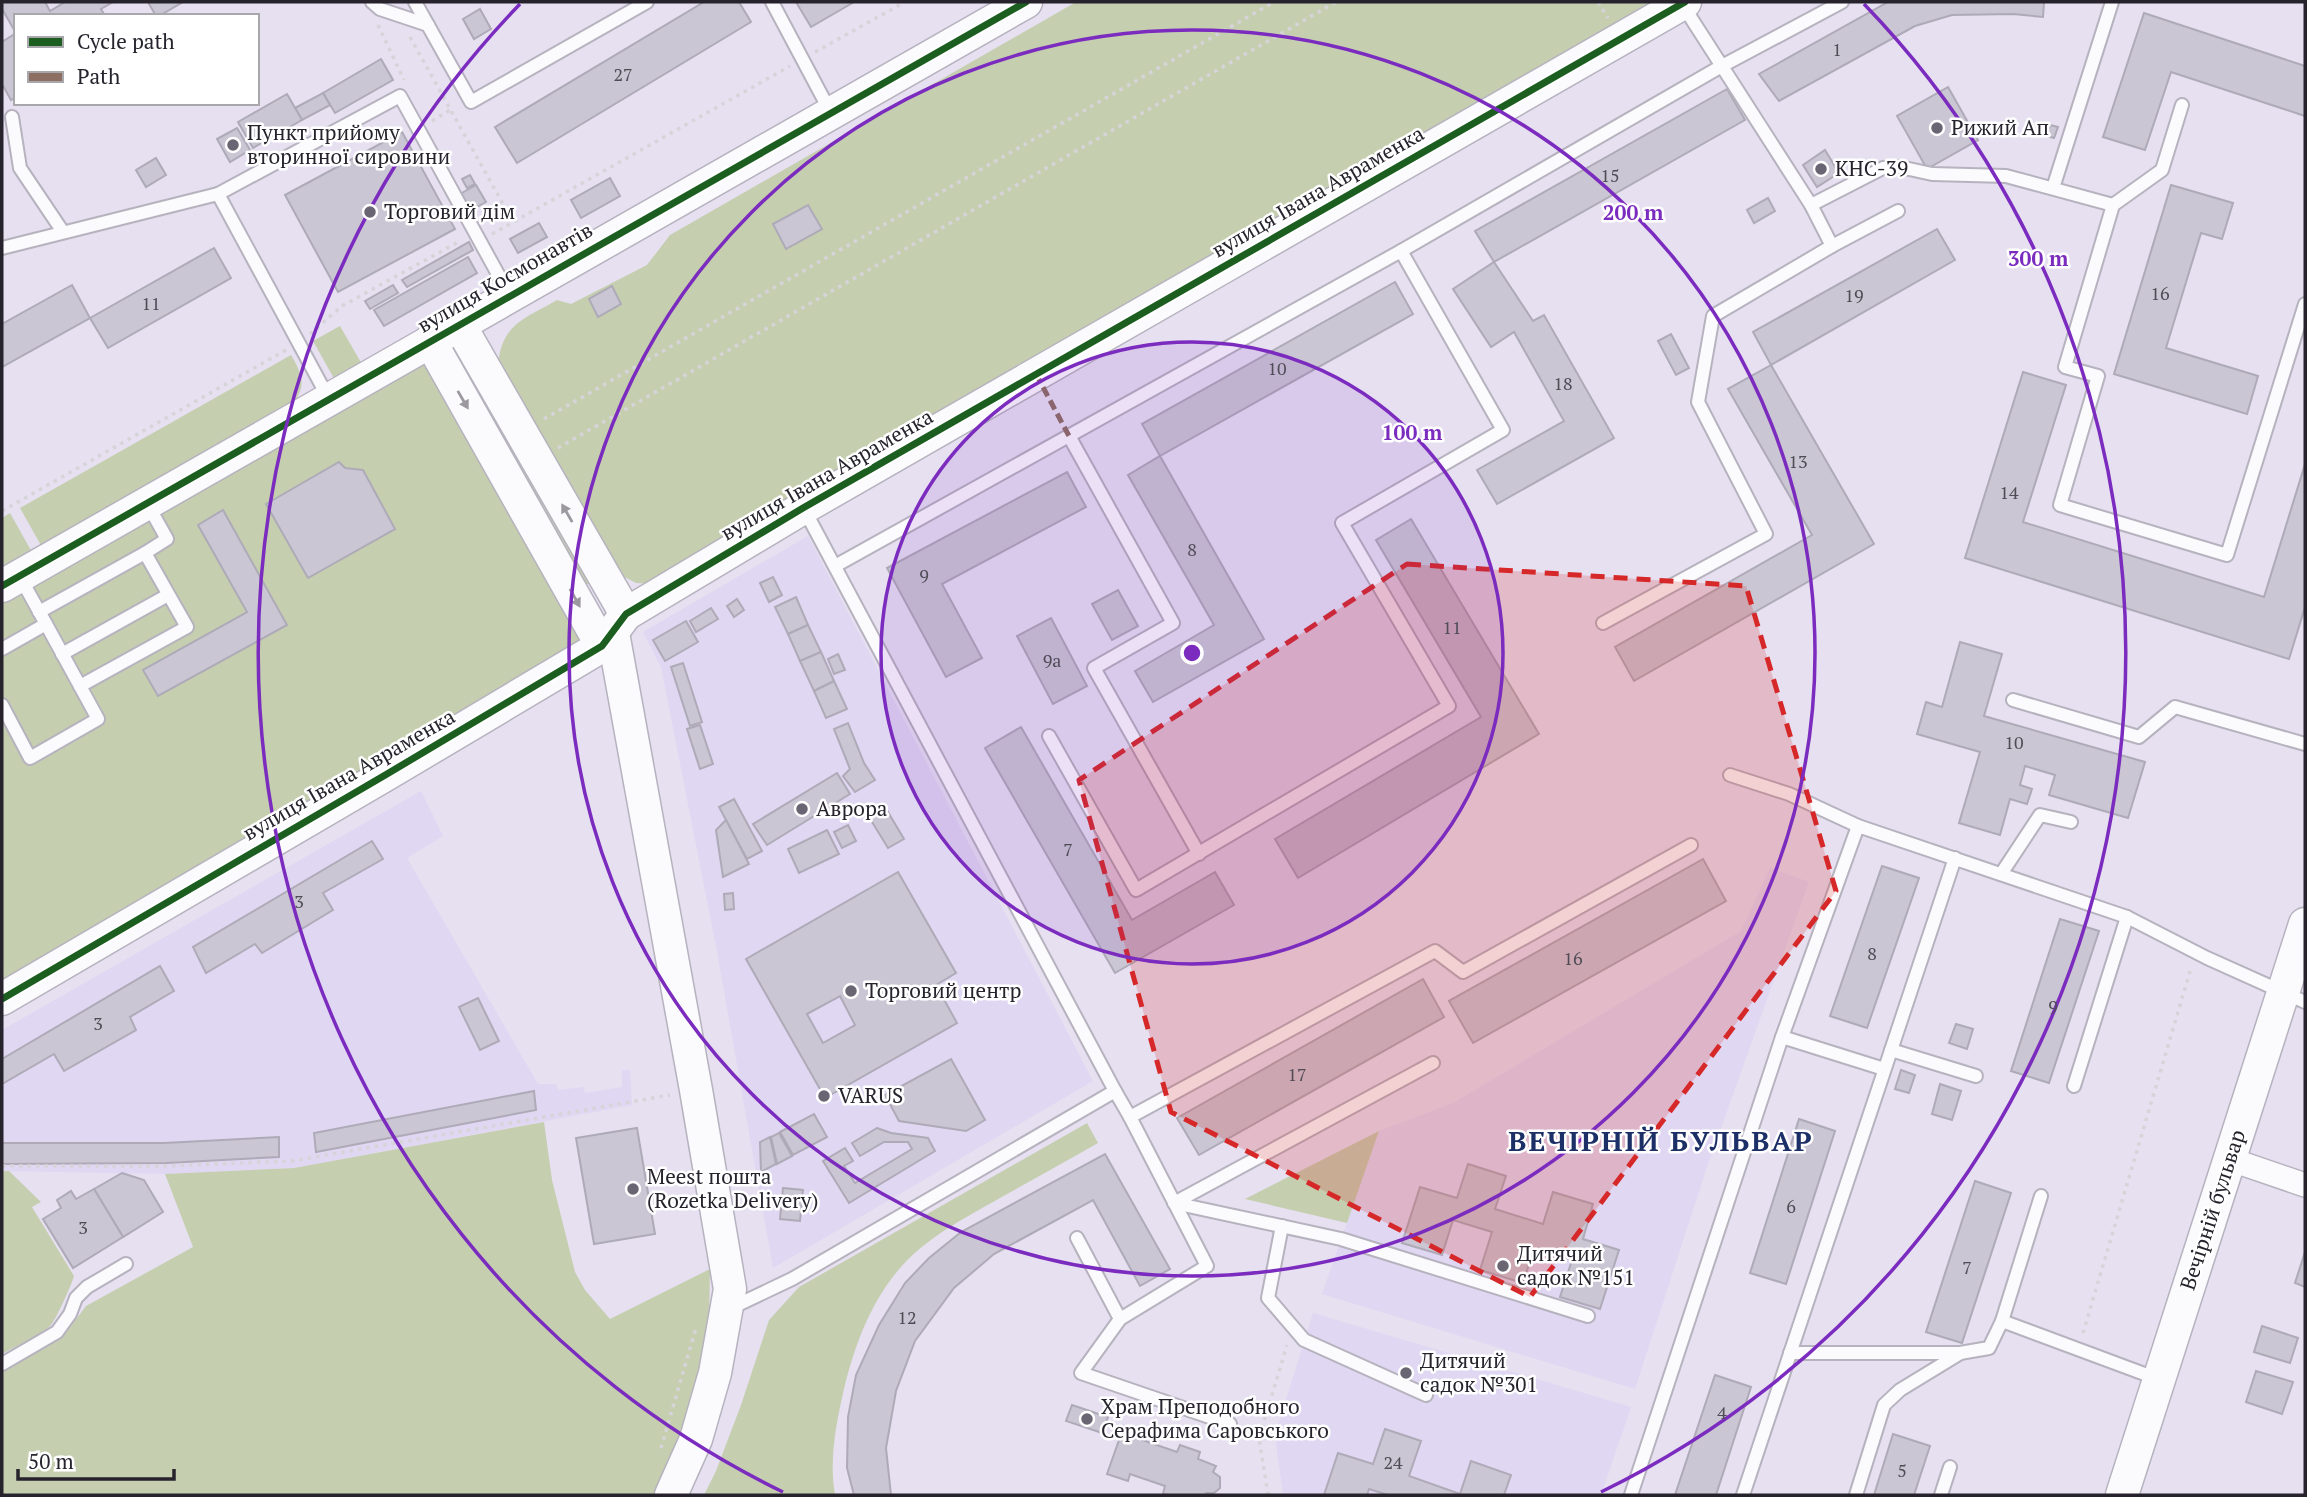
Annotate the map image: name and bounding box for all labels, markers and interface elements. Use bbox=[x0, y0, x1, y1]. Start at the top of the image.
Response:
legend bbox=[14, 14, 259, 105]
text: Cycle path bbox=[77, 27, 175, 55]
house number: 1 bbox=[1832, 37, 1842, 61]
text: Path bbox=[77, 62, 120, 90]
house number: 27 bbox=[613, 62, 633, 86]
place label: Рижий Ап bbox=[1951, 113, 2049, 141]
place label: Пункт прийому вторинної сировини bbox=[247, 118, 450, 170]
street label: вулиця Івана Авраменка bbox=[1206, 119, 1429, 263]
marker: Рижий Ап bbox=[1929, 120, 1945, 136]
marker: Пункт прийому вторинної сировини bbox=[225, 137, 241, 153]
place label: КНС-39 bbox=[1835, 154, 1908, 182]
marker: КНС-39 bbox=[1813, 161, 1829, 177]
house number: 15 bbox=[1600, 163, 1620, 187]
place label: Торговий дім bbox=[384, 197, 515, 225]
text: 200 m bbox=[1603, 198, 1664, 226]
marker: Торговий дім bbox=[362, 204, 378, 220]
street label: вулиця Космонавтів bbox=[412, 215, 597, 339]
text: 300 m bbox=[2008, 244, 2069, 272]
house number: 16 bbox=[2150, 281, 2170, 305]
house number: 19 bbox=[1844, 283, 1864, 307]
house number: 11 bbox=[141, 291, 161, 315]
house number: 10 bbox=[1267, 356, 1287, 380]
house number: 18 bbox=[1553, 371, 1573, 395]
one-way arrow bbox=[457, 391, 469, 410]
street label: вулиця Івана Авраменка bbox=[715, 402, 938, 546]
text: 100 m bbox=[1382, 418, 1443, 446]
house number: 13 bbox=[1788, 449, 1808, 473]
house number: 14 bbox=[1999, 480, 2019, 504]
one-way arrow bbox=[561, 503, 573, 523]
house number: 8 bbox=[1187, 537, 1197, 561]
house number: 9 bbox=[919, 563, 929, 587]
one-way arrow bbox=[569, 589, 581, 608]
house number: 11 bbox=[1442, 615, 1462, 639]
centre of rings bbox=[1180, 641, 1204, 665]
house number: 9а bbox=[1043, 648, 1061, 672]
street label: вулиця Івана Авраменка bbox=[237, 702, 460, 846]
house number: 10 bbox=[2004, 730, 2024, 754]
place label: Аврора bbox=[816, 794, 888, 822]
marker: Аврора bbox=[794, 801, 810, 817]
house number: 7 bbox=[1063, 837, 1073, 861]
house number: 3 bbox=[294, 889, 304, 913]
house number: 8 bbox=[1867, 941, 1877, 965]
house number: 16 bbox=[1563, 946, 1583, 970]
place label: Торговий центр bbox=[865, 976, 1021, 1004]
marker: Торговий центр bbox=[843, 983, 859, 999]
house number: 9 bbox=[2048, 994, 2058, 1018]
house number: 3 bbox=[93, 1011, 103, 1035]
house number: 17 bbox=[1287, 1062, 1307, 1086]
place label: VARUS bbox=[838, 1081, 903, 1109]
marker: VARUS bbox=[816, 1088, 832, 1104]
district label: ВЕЧІРНІЙ БУЛЬВАР bbox=[1508, 1122, 1814, 1159]
street label: Вечірній бульвар bbox=[2173, 1126, 2251, 1293]
place label: Meest пошта (Rozetka Delivery) bbox=[647, 1162, 819, 1214]
marker: Meest пошта (Rozetka Delivery) bbox=[625, 1181, 641, 1197]
house number: 6 bbox=[1786, 1194, 1796, 1218]
house number: 3 bbox=[78, 1215, 88, 1239]
place label: Дитячий садок №151 bbox=[1517, 1239, 1635, 1291]
house number: 7 bbox=[1962, 1255, 1972, 1279]
marker: Дитячий садок №151 bbox=[1495, 1258, 1511, 1274]
house number: 12 bbox=[897, 1305, 917, 1329]
place label: Дитячий садок №301 bbox=[1420, 1346, 1538, 1398]
marker: Дитячий садок №301 bbox=[1398, 1365, 1414, 1381]
place label: Храм Преподобного Серафима Саровського bbox=[1101, 1392, 1329, 1444]
house number: 4 bbox=[1717, 1400, 1727, 1424]
marker: Храм Преподобного Серафима Саровського bbox=[1079, 1411, 1095, 1427]
scale bar bbox=[18, 1438, 173, 1482]
text: 50 m bbox=[28, 1447, 74, 1475]
house number: 24 bbox=[1383, 1450, 1403, 1474]
house number: 5 bbox=[1897, 1458, 1907, 1482]

